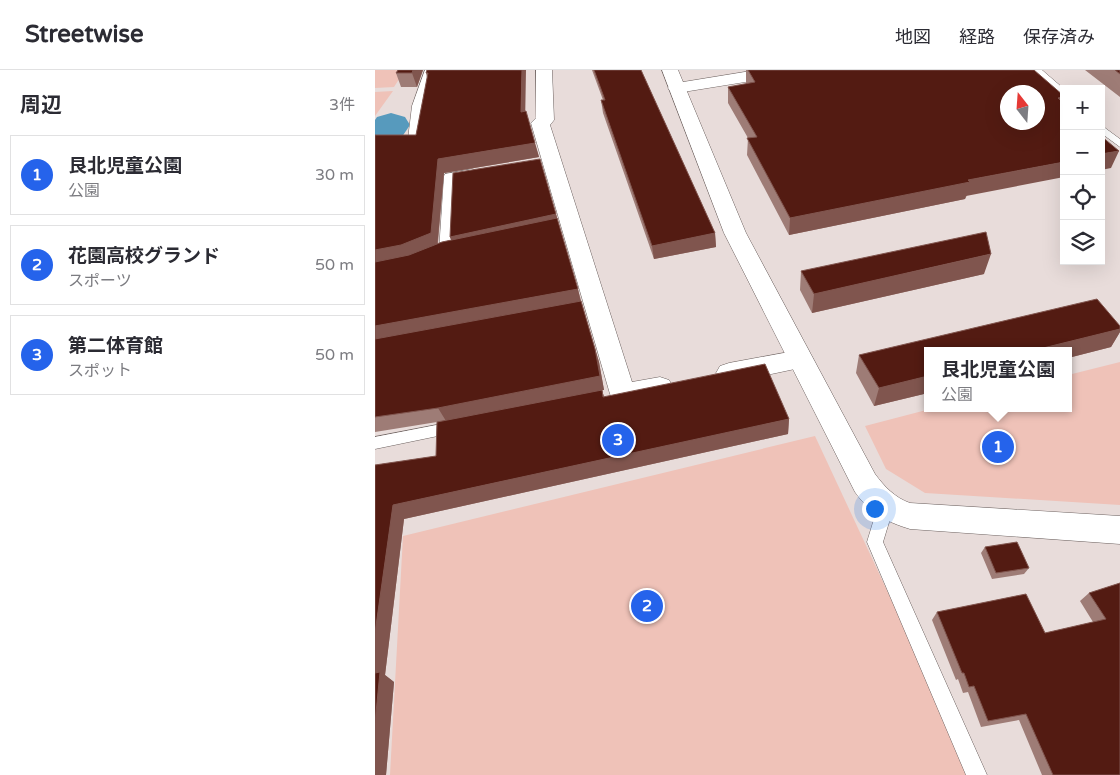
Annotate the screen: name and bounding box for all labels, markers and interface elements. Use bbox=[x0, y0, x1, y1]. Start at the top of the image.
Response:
text: Streetwise bbox=[25, 20, 144, 49]
text: 地図 bbox=[895, 26, 931, 48]
text: 経路 bbox=[959, 26, 995, 48]
text: 保存済み bbox=[1023, 26, 1095, 48]
north arrow bbox=[1000, 85, 1045, 130]
map controls bbox=[1060, 85, 1105, 265]
button: + bbox=[1060, 85, 1105, 130]
text: 周辺 bbox=[20, 93, 62, 118]
text: 3件 bbox=[329, 95, 355, 115]
button: − bbox=[1060, 130, 1105, 175]
text: 艮北児童公園 bbox=[68, 155, 182, 177]
text: 1 bbox=[32, 165, 42, 185]
text: 30 m bbox=[315, 165, 354, 185]
button: locate bbox=[1060, 175, 1105, 220]
text: 公園 bbox=[68, 181, 100, 201]
button: layers bbox=[1060, 220, 1105, 265]
text: 花園高校グランド bbox=[68, 245, 220, 267]
text: 2 bbox=[32, 255, 42, 275]
text: 50 m bbox=[315, 255, 354, 275]
text: スポーツ bbox=[68, 271, 132, 291]
text: 第二体育館 bbox=[68, 335, 163, 357]
text: 3 bbox=[32, 345, 42, 365]
text: 50 m bbox=[315, 345, 354, 365]
popup bbox=[924, 347, 1072, 412]
text: 艮北児童公園 bbox=[941, 359, 1055, 381]
text: スポット bbox=[68, 361, 132, 381]
text: 公園 bbox=[941, 385, 973, 405]
pin: 3 bbox=[602, 421, 634, 459]
pin: 1 bbox=[982, 428, 1014, 466]
your location bbox=[862, 496, 888, 522]
pin: 2 bbox=[631, 587, 663, 625]

